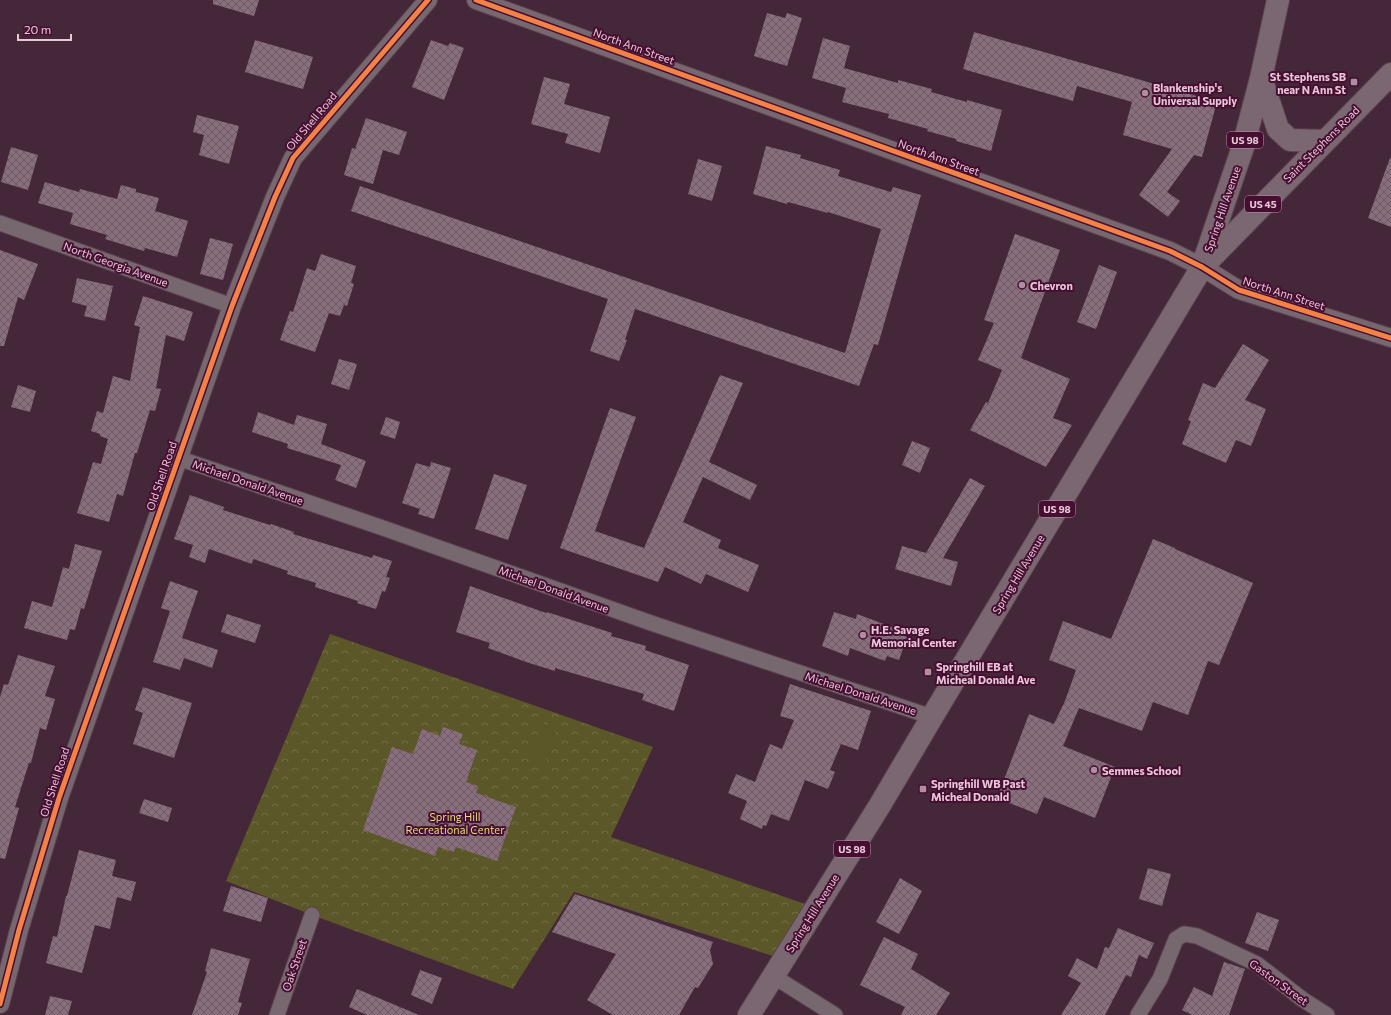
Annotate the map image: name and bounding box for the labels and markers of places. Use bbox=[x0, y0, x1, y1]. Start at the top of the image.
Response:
place label: St Stephens SB near N Ann St bbox=[1270, 70, 1346, 96]
marker: St Stephens SB near N Ann St bbox=[1349, 77, 1359, 87]
place label: Blankenship's Universal Supply bbox=[1153, 81, 1237, 107]
marker: Blankenship's Universal Supply bbox=[1140, 88, 1150, 98]
place label: Chevron bbox=[1030, 279, 1073, 292]
marker: Chevron bbox=[1017, 280, 1027, 290]
place label: H.E. Savage Memorial Center bbox=[871, 623, 957, 649]
marker: H.E. Savage Memorial Center bbox=[858, 630, 868, 640]
place label: Springhill EB at Micheal Donald Ave bbox=[936, 660, 1035, 686]
marker: Springhill EB at Micheal Donald Ave bbox=[923, 667, 933, 677]
place label: Semmes School bbox=[1102, 764, 1181, 777]
marker: Semmes School bbox=[1089, 765, 1099, 775]
place label: Springhill WB Past Micheal Donald bbox=[931, 777, 1026, 803]
marker: Springhill WB Past Micheal Donald bbox=[918, 784, 928, 794]

